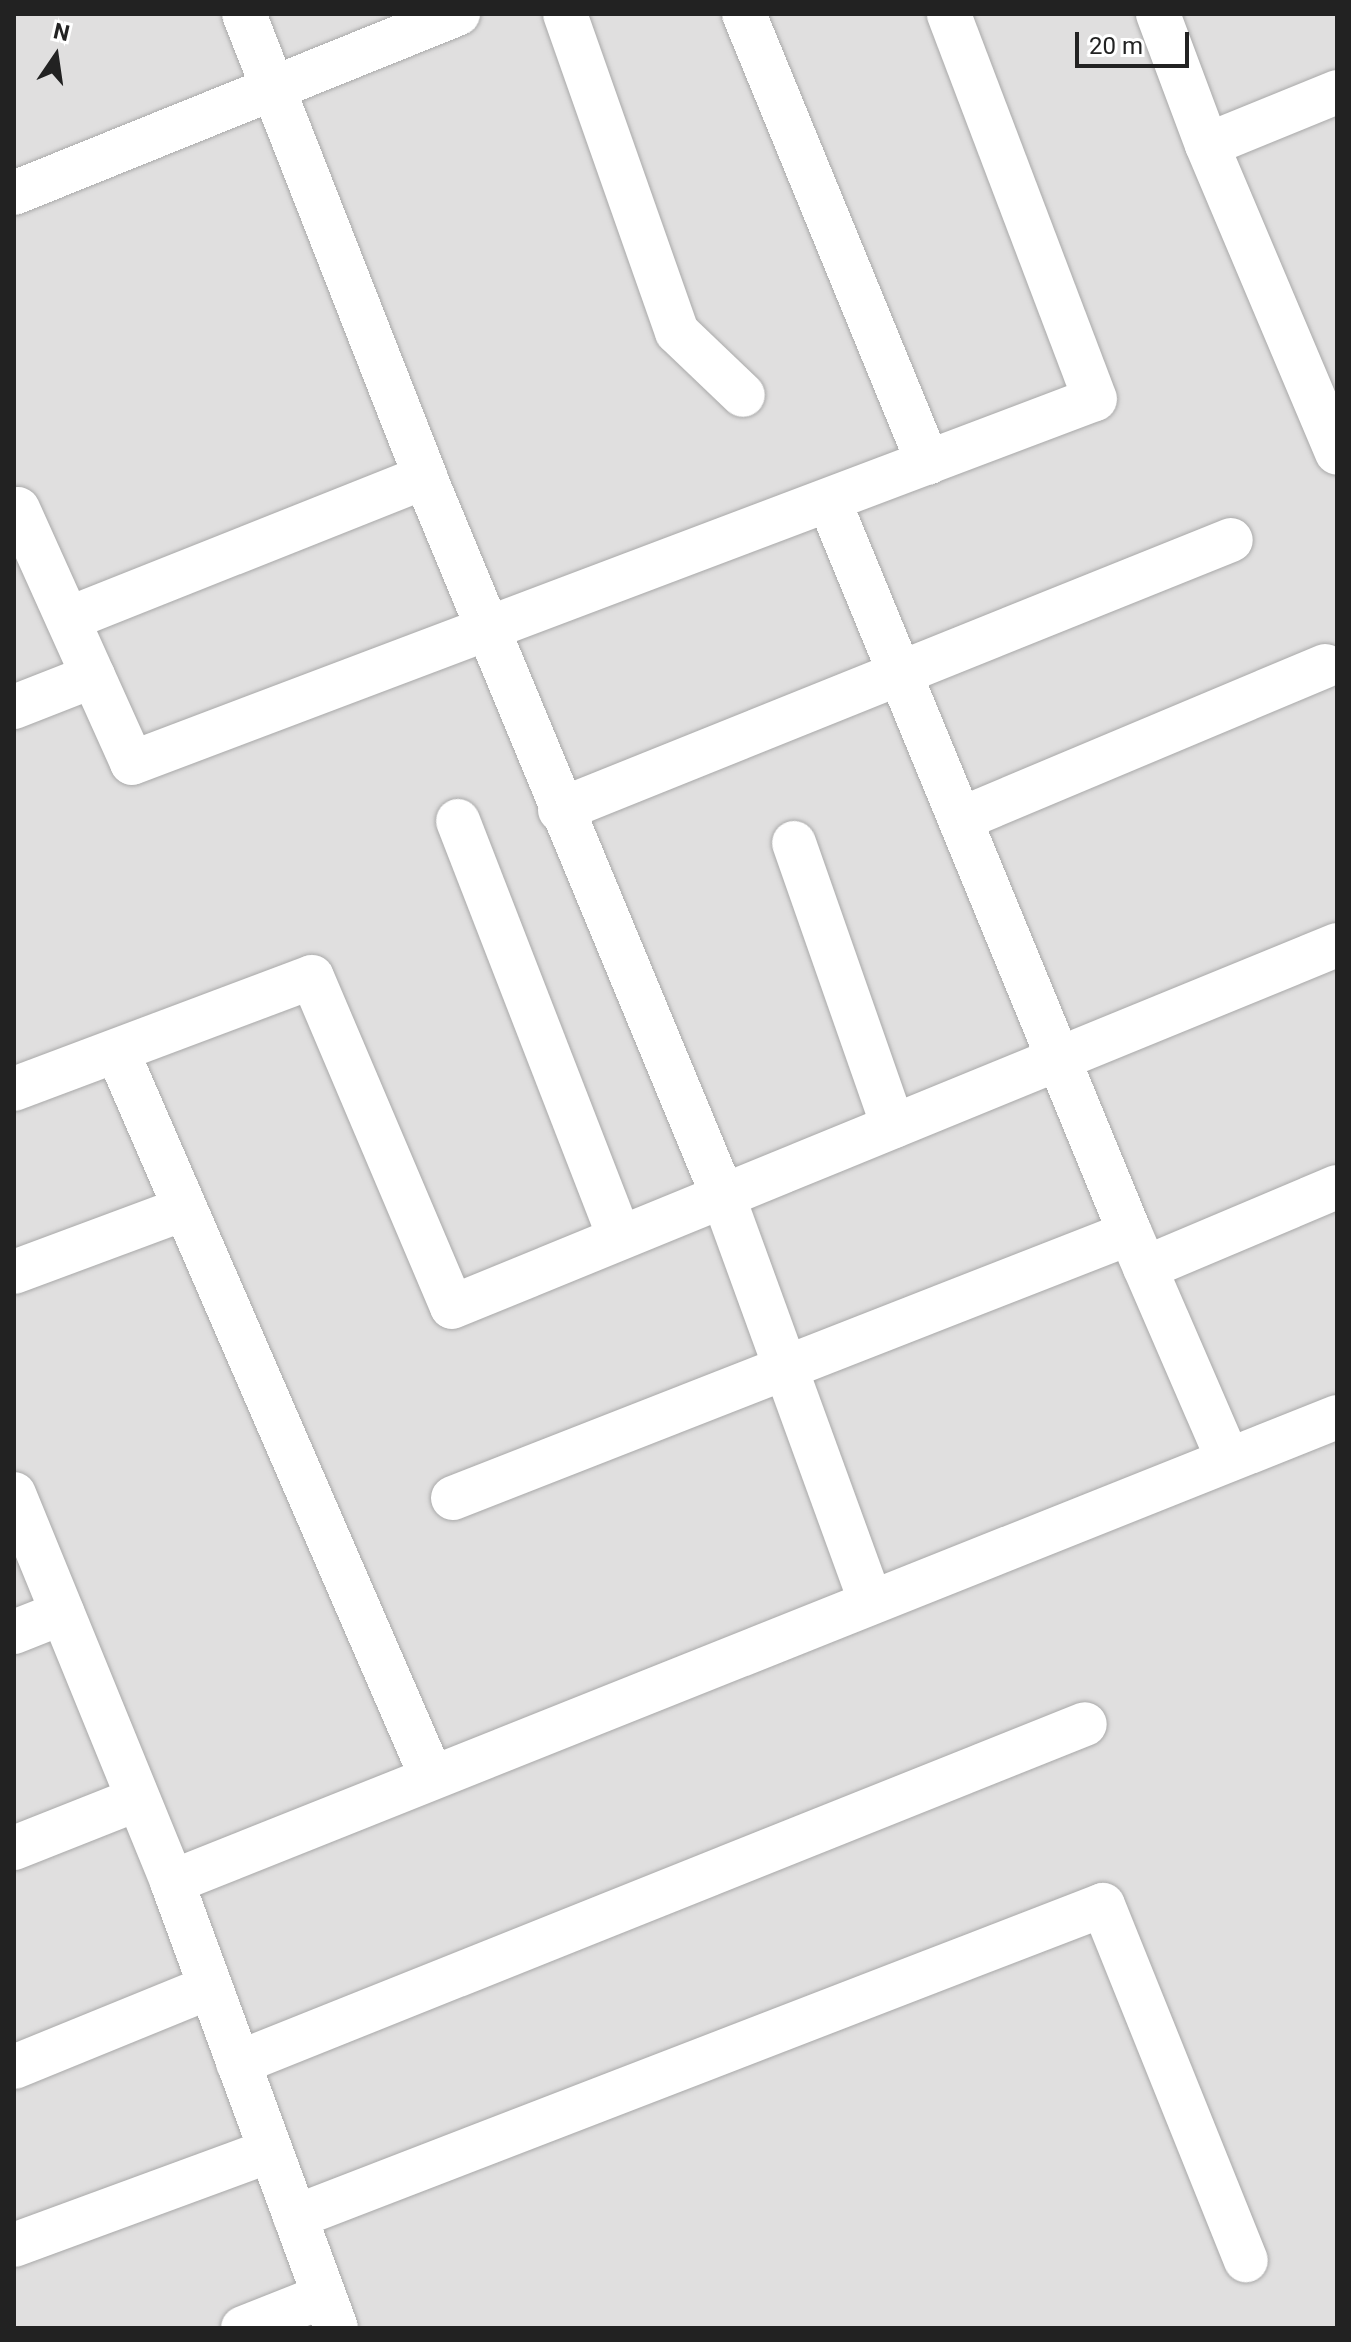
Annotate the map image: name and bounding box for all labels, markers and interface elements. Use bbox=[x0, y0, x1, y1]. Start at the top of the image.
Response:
north arrow bbox=[16, 16, 96, 96]
scale bar bbox=[1079, 16, 1193, 66]
text: N bbox=[51, 18, 72, 46]
text: 20 m bbox=[1089, 32, 1143, 60]

